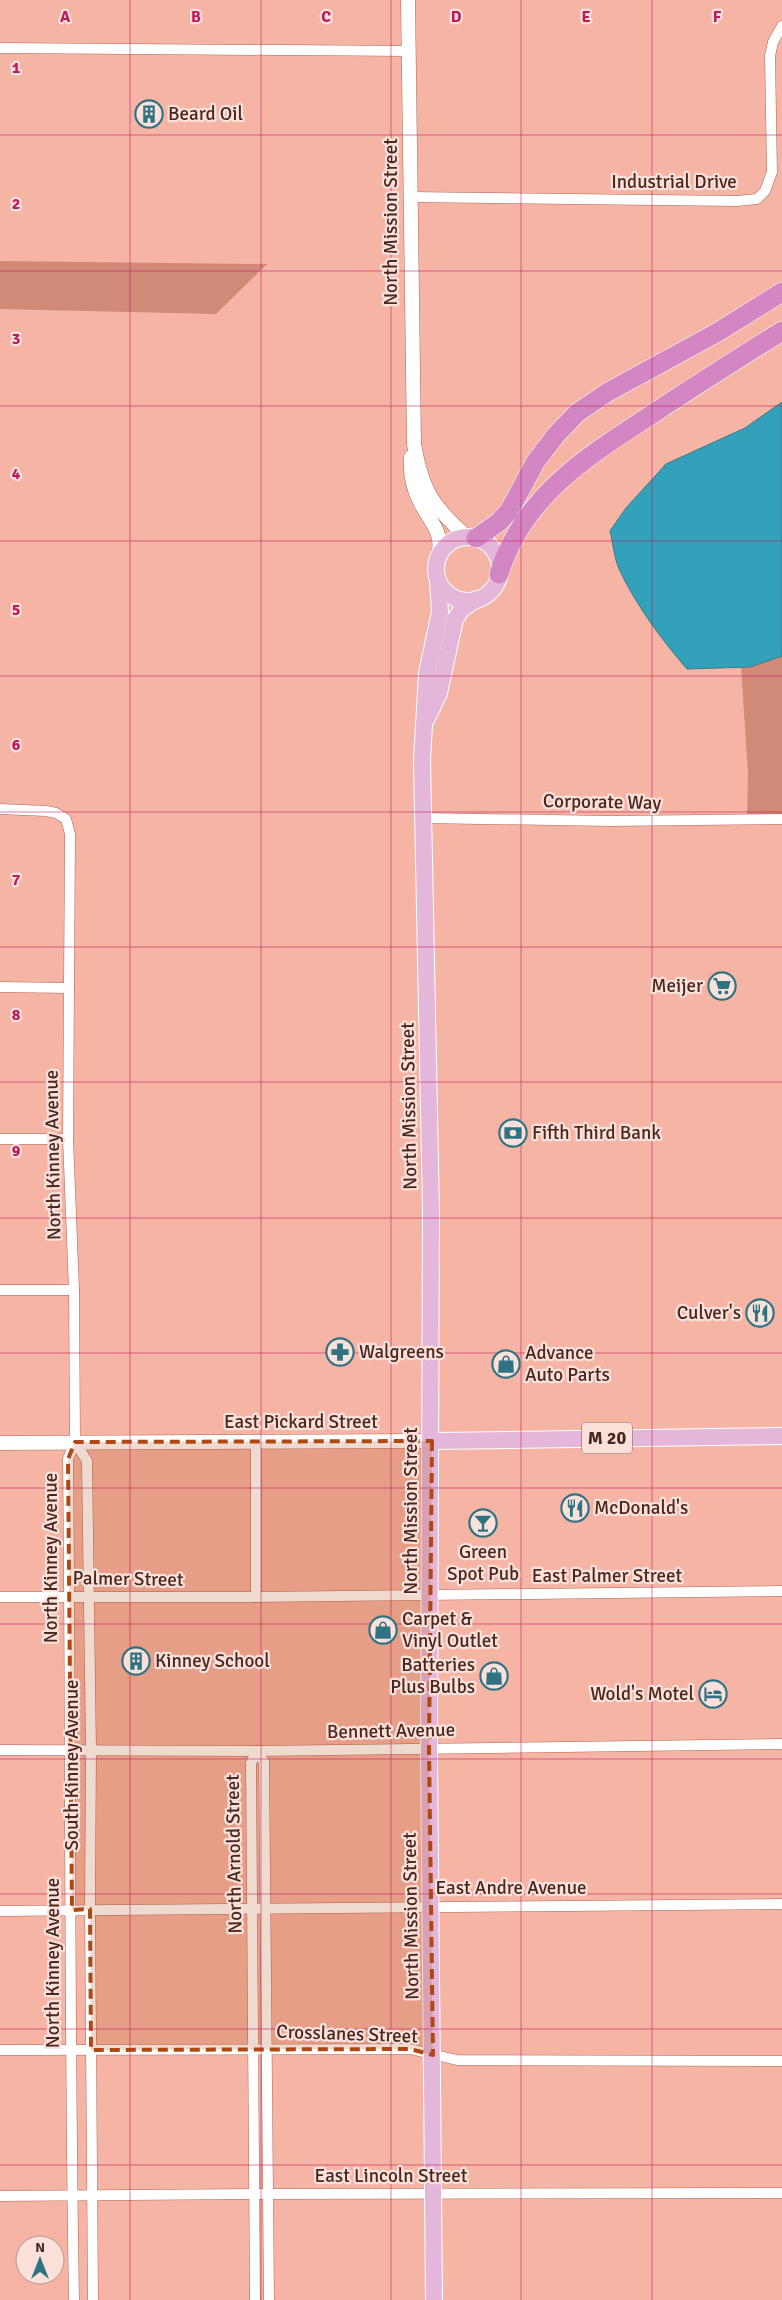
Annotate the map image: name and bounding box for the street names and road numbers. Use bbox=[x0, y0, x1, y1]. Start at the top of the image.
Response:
street label: North Mission Street bbox=[379, 138, 403, 306]
street label: Industrial Drive bbox=[611, 170, 737, 194]
street label: Corporate Way bbox=[543, 789, 661, 815]
street label: North Mission Street bbox=[396, 1022, 422, 1190]
street label: North Kinney Avenue bbox=[40, 1070, 66, 1240]
street label: East Pickard Street bbox=[224, 1410, 378, 1434]
road number: M 20 bbox=[582, 1422, 632, 1454]
street label: North Mission Street bbox=[399, 1427, 423, 1595]
street label: North Kinney Avenue bbox=[39, 1473, 63, 1643]
street label: East Palmer Street bbox=[532, 1564, 682, 1588]
street label: Palmer Street bbox=[72, 1566, 184, 1592]
street label: South Kinney Avenue bbox=[60, 1680, 84, 1850]
street label: Bennett Avenue bbox=[327, 1718, 455, 1744]
street label: North Arnold Street bbox=[221, 1774, 247, 1934]
street label: North Mission Street bbox=[398, 1832, 424, 2000]
street label: East Andre Avenue bbox=[435, 1876, 587, 1900]
street label: North Kinney Avenue bbox=[41, 1878, 65, 2048]
street label: Crosslanes Street bbox=[276, 2020, 419, 2048]
street label: East Lincoln Street bbox=[315, 2164, 468, 2188]

